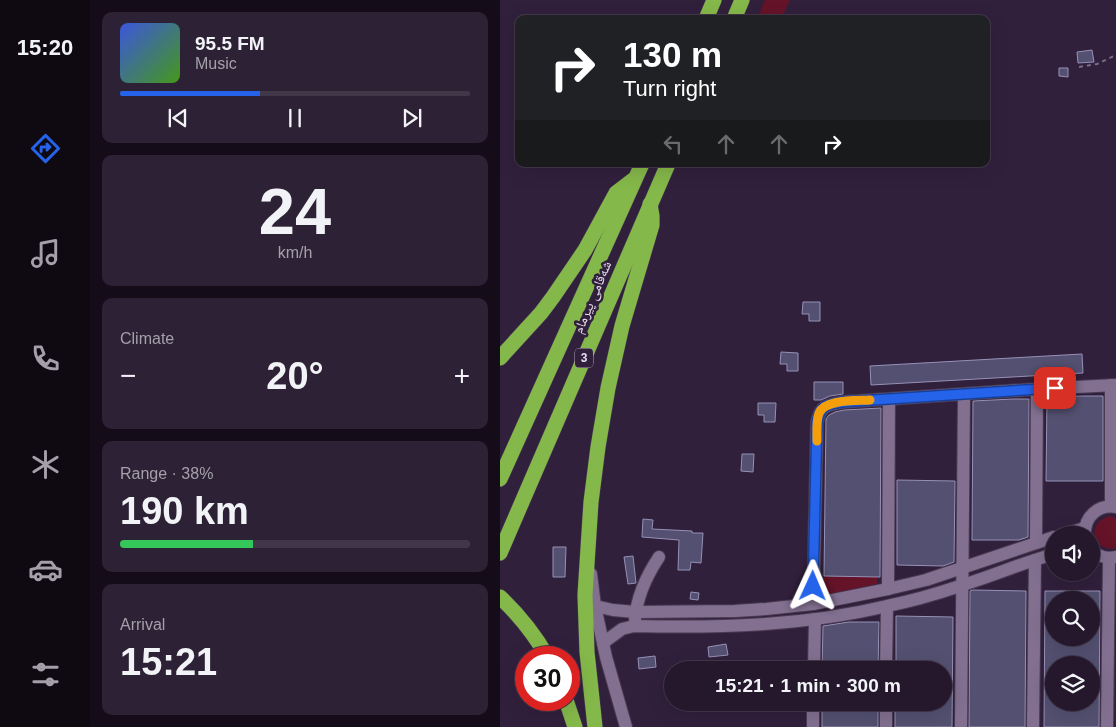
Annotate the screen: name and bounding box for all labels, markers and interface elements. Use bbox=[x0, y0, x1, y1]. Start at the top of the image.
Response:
text: 95.5 FM bbox=[195, 33, 265, 54]
text: 15:20 bbox=[17, 35, 73, 60]
icon: right bbox=[540, 35, 605, 100]
text: 130 m bbox=[623, 35, 722, 74]
text: Music bbox=[195, 55, 237, 72]
text: Turn right bbox=[623, 76, 716, 101]
icon: previous bbox=[164, 104, 192, 132]
icon: pause bbox=[281, 104, 309, 132]
icon: next bbox=[398, 104, 426, 132]
icon: left bbox=[659, 130, 687, 158]
icon: ahead bbox=[712, 130, 740, 158]
icon: ahead bbox=[765, 130, 793, 158]
icon: right bbox=[818, 130, 846, 158]
icon: directions bbox=[28, 131, 63, 166]
text: 24 bbox=[259, 175, 331, 248]
icon: music bbox=[28, 236, 63, 271]
text: km/h bbox=[278, 244, 312, 261]
street label: شەقامی پیرمام bbox=[570, 258, 616, 336]
text: Climate bbox=[120, 330, 174, 347]
icon: phone bbox=[28, 341, 63, 376]
road number: 3 bbox=[575, 348, 593, 368]
text: 20° bbox=[266, 355, 324, 397]
text: − bbox=[120, 360, 136, 391]
text: + bbox=[454, 360, 470, 391]
pin bbox=[1034, 367, 1076, 409]
icon: arrive bbox=[1041, 374, 1069, 402]
icon: climate bbox=[28, 447, 63, 482]
text: Range · 38% bbox=[120, 465, 213, 482]
text: 190 km bbox=[120, 490, 249, 532]
map controls bbox=[1045, 526, 1100, 711]
button: sound bbox=[1045, 526, 1100, 581]
icon: car bbox=[28, 552, 63, 587]
position arrow bbox=[786, 559, 838, 611]
button: search bbox=[1045, 591, 1100, 646]
text: Arrival bbox=[120, 616, 165, 633]
text: 15:21 bbox=[120, 641, 217, 683]
speed limit sign: 30 bbox=[515, 646, 580, 711]
button: layers bbox=[1045, 656, 1100, 711]
icon: filters bbox=[28, 657, 63, 692]
text: 15:21 · 1 min · 300 m bbox=[715, 675, 901, 696]

